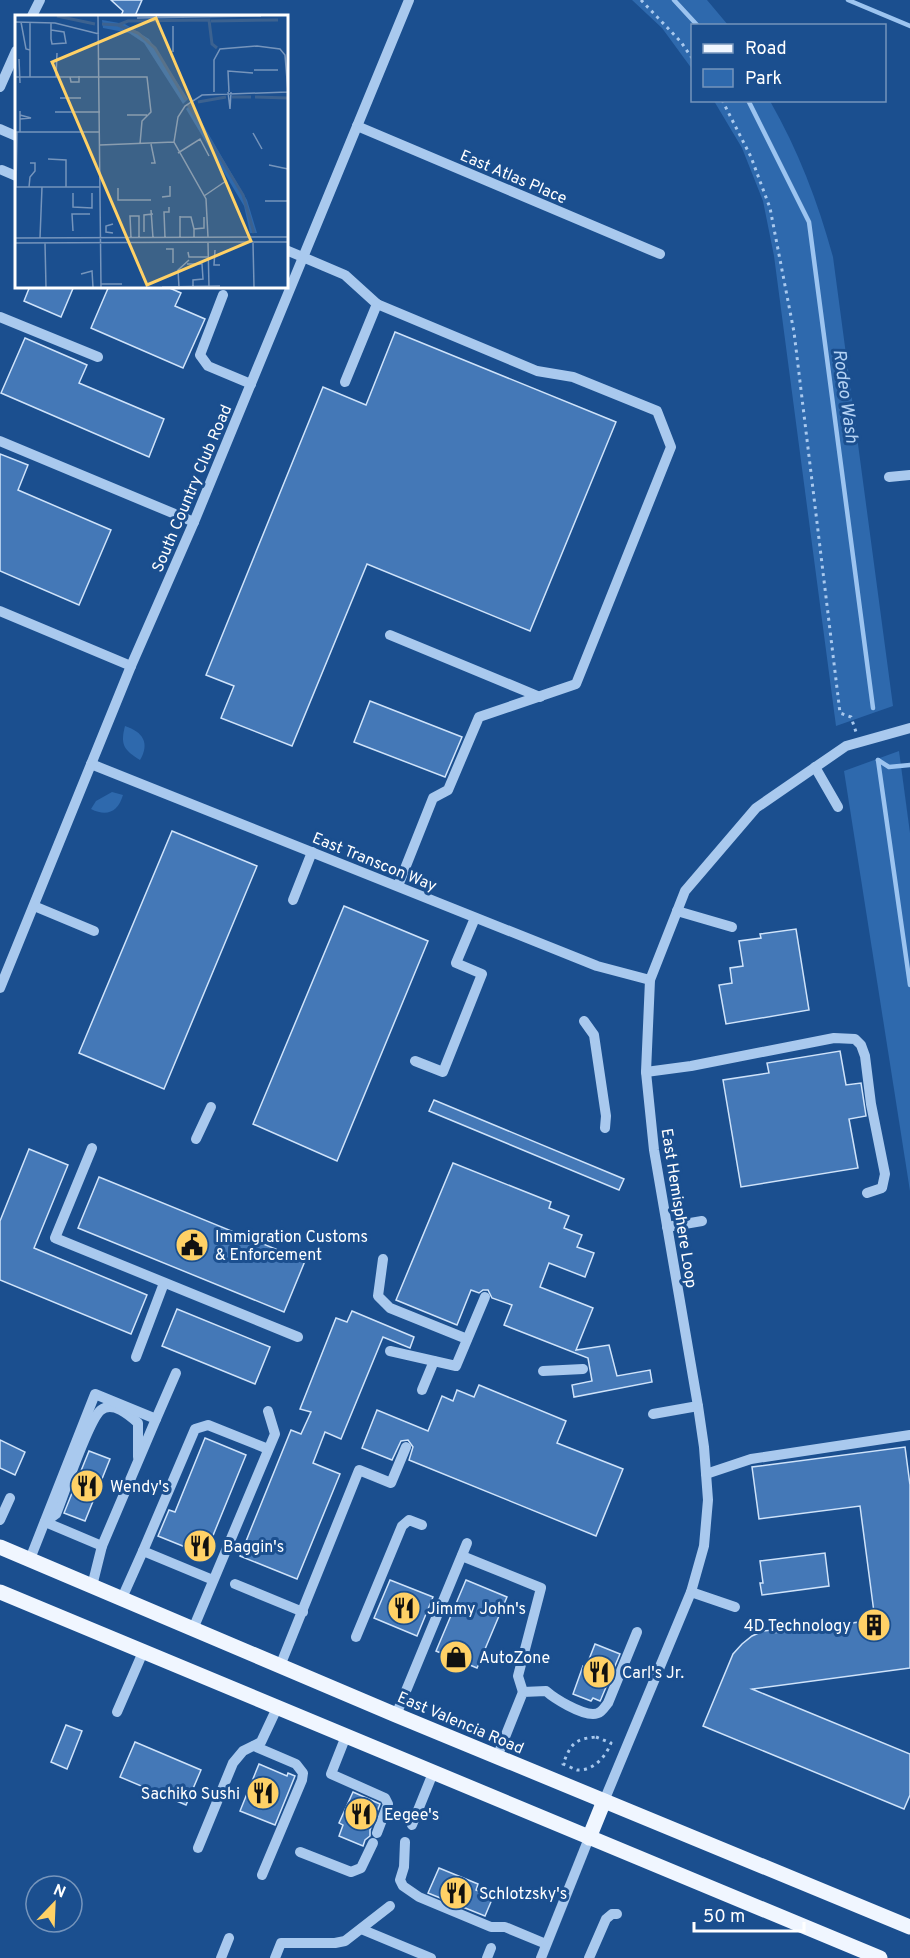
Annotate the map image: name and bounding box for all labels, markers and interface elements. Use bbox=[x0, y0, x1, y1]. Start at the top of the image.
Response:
inset map bbox=[15, 15, 288, 288]
legend bbox=[691, 24, 886, 102]
text: Road bbox=[745, 38, 787, 61]
text: Park bbox=[745, 68, 782, 91]
street label: East Atlas Place bbox=[457, 146, 570, 209]
water label: Rodeo Wash bbox=[827, 348, 863, 445]
street label: South Country Club Road bbox=[148, 402, 237, 576]
street label: East Transcon Way bbox=[309, 829, 439, 897]
street label: East Hemisphere Loop bbox=[656, 1127, 701, 1290]
public building icon: Immigration Customs & Enforcement bbox=[174, 1227, 210, 1263]
place label: Immigration Customs & Enforcement bbox=[215, 1228, 368, 1266]
restaurant icon: Wendy's bbox=[69, 1468, 105, 1504]
place label: Wendy's bbox=[110, 1478, 170, 1498]
restaurant icon: Baggin's bbox=[182, 1528, 218, 1564]
place label: Baggin's bbox=[223, 1538, 284, 1558]
restaurant icon: Jimmy John's bbox=[386, 1590, 422, 1626]
place label: Jimmy John's bbox=[427, 1600, 526, 1620]
building icon: 4D Technology bbox=[856, 1607, 892, 1643]
place label: 4D Technology bbox=[744, 1617, 851, 1637]
shop icon: AutoZone bbox=[438, 1639, 474, 1675]
place label: AutoZone bbox=[479, 1649, 550, 1669]
restaurant icon: Carl's Jr. bbox=[581, 1654, 617, 1690]
place label: Carl's Jr. bbox=[622, 1664, 684, 1684]
street label: East Valencia Road bbox=[394, 1688, 527, 1760]
restaurant icon: Sachiko Sushi bbox=[245, 1775, 281, 1811]
place label: Sachiko Sushi bbox=[141, 1785, 240, 1805]
restaurant icon: Eegee's bbox=[343, 1796, 379, 1832]
place label: Eegee's bbox=[384, 1806, 439, 1826]
north arrow bbox=[24, 1874, 84, 1934]
restaurant icon: Schlotzsky's bbox=[438, 1875, 474, 1911]
text: N bbox=[50, 1881, 68, 1903]
place label: Schlotzsky's bbox=[479, 1885, 567, 1905]
scale bar bbox=[694, 1895, 804, 1933]
text: 50 m bbox=[703, 1906, 745, 1929]

